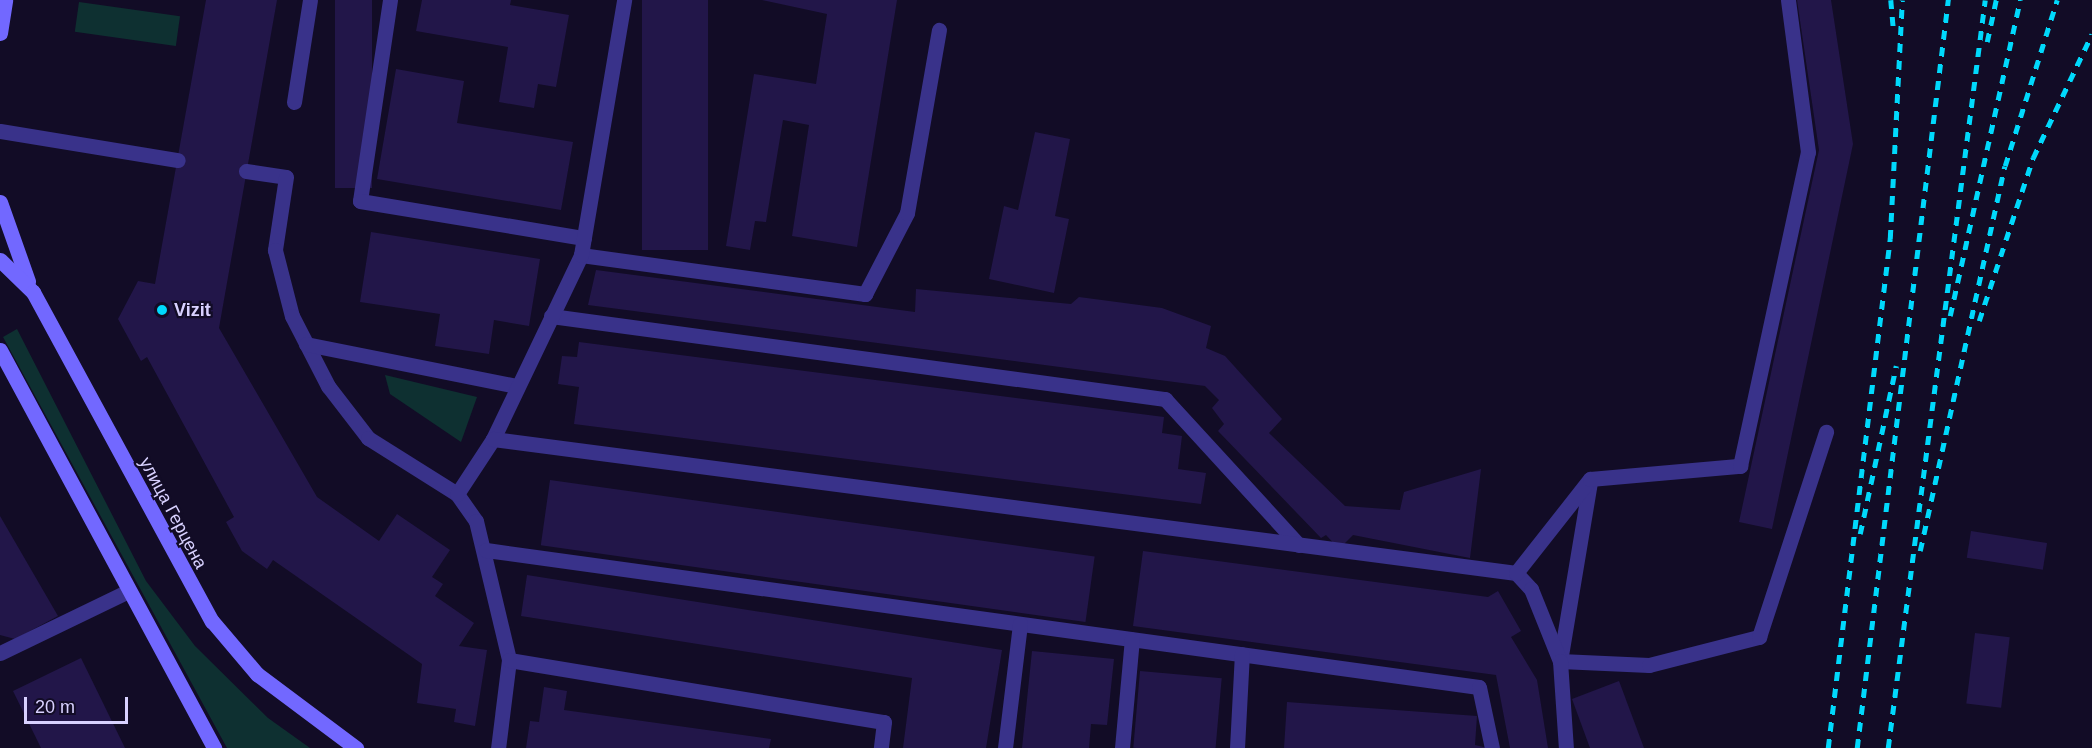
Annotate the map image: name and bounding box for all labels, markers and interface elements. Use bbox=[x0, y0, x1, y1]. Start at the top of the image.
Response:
place label: Vizit bbox=[174, 299, 211, 321]
marker: Vizit bbox=[155, 303, 169, 317]
street label: улица Герцена bbox=[135, 454, 211, 572]
scale bar bbox=[27, 685, 130, 723]
text: 20 m bbox=[35, 697, 75, 717]

